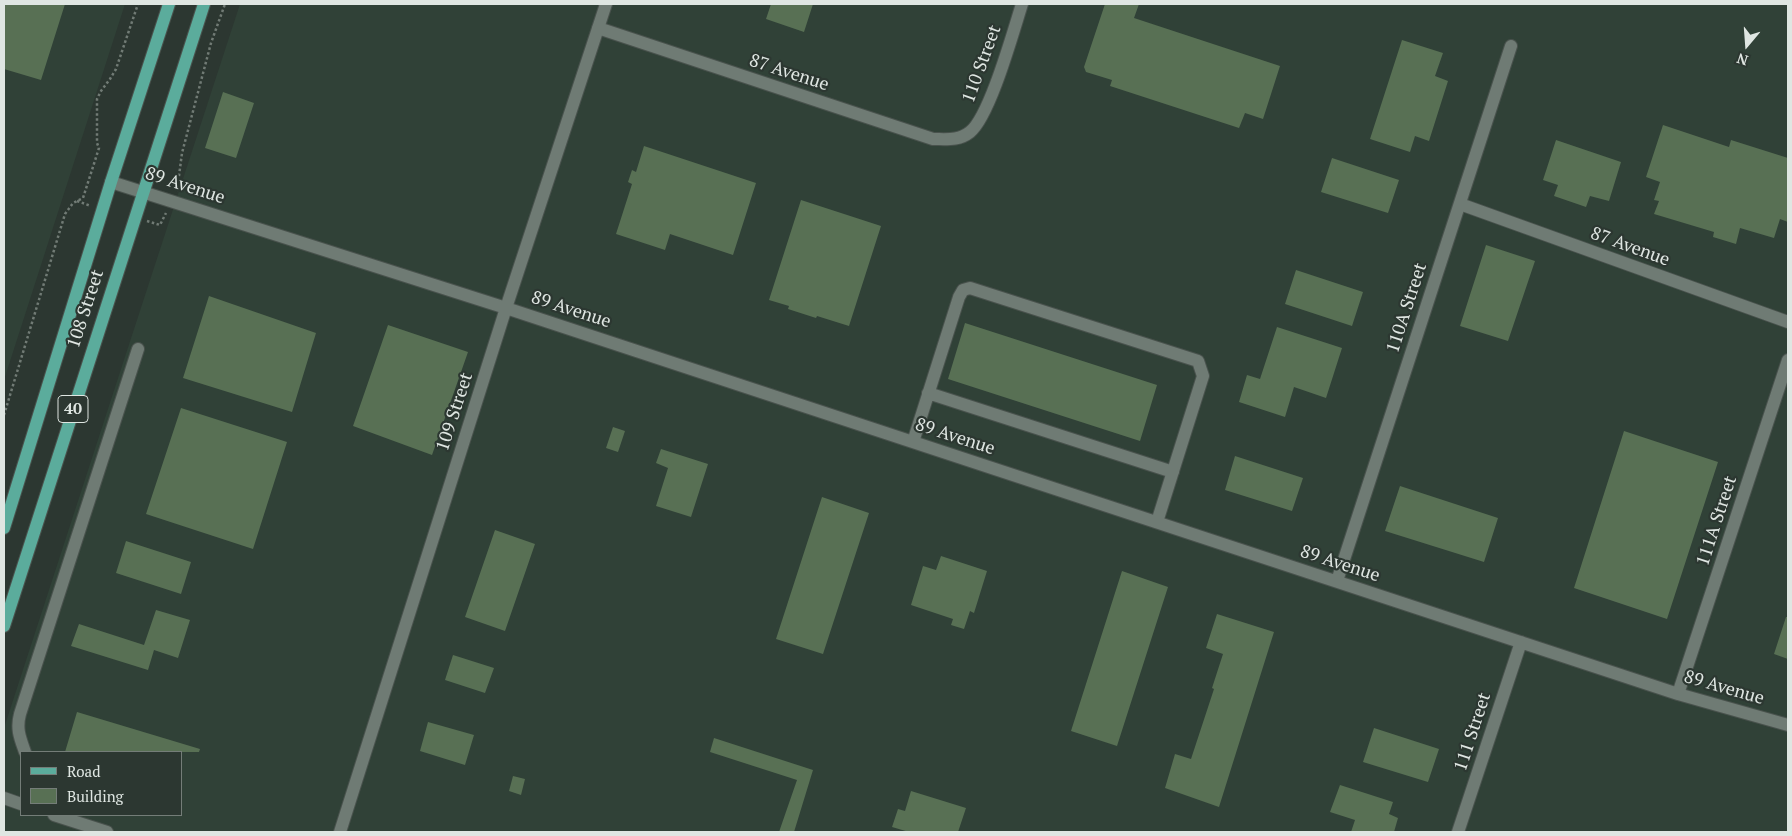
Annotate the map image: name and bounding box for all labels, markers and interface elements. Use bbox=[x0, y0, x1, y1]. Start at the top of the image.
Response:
north arrow bbox=[1722, 20, 1772, 70]
street label: 110 Street bbox=[958, 22, 1006, 106]
text: N bbox=[1734, 49, 1750, 70]
street label: 87 Avenue bbox=[746, 50, 832, 96]
street label: 89 Avenue bbox=[142, 163, 228, 209]
street label: 87 Avenue bbox=[1588, 223, 1672, 271]
street label: 110A Street bbox=[1382, 260, 1432, 356]
street label: 108 Street bbox=[63, 267, 109, 351]
street label: 89 Avenue bbox=[528, 287, 614, 333]
street label: 109 Street bbox=[432, 370, 478, 454]
road number: 40 bbox=[58, 396, 88, 422]
street label: 89 Avenue bbox=[912, 414, 998, 460]
street label: 111A Street bbox=[1692, 473, 1742, 569]
street label: 89 Avenue bbox=[1297, 541, 1383, 587]
street label: 89 Avenue bbox=[1681, 666, 1767, 710]
street label: 111 Street bbox=[1450, 690, 1496, 774]
legend bbox=[20, 751, 182, 816]
text: Road bbox=[67, 761, 100, 781]
text: Building bbox=[67, 786, 124, 806]

